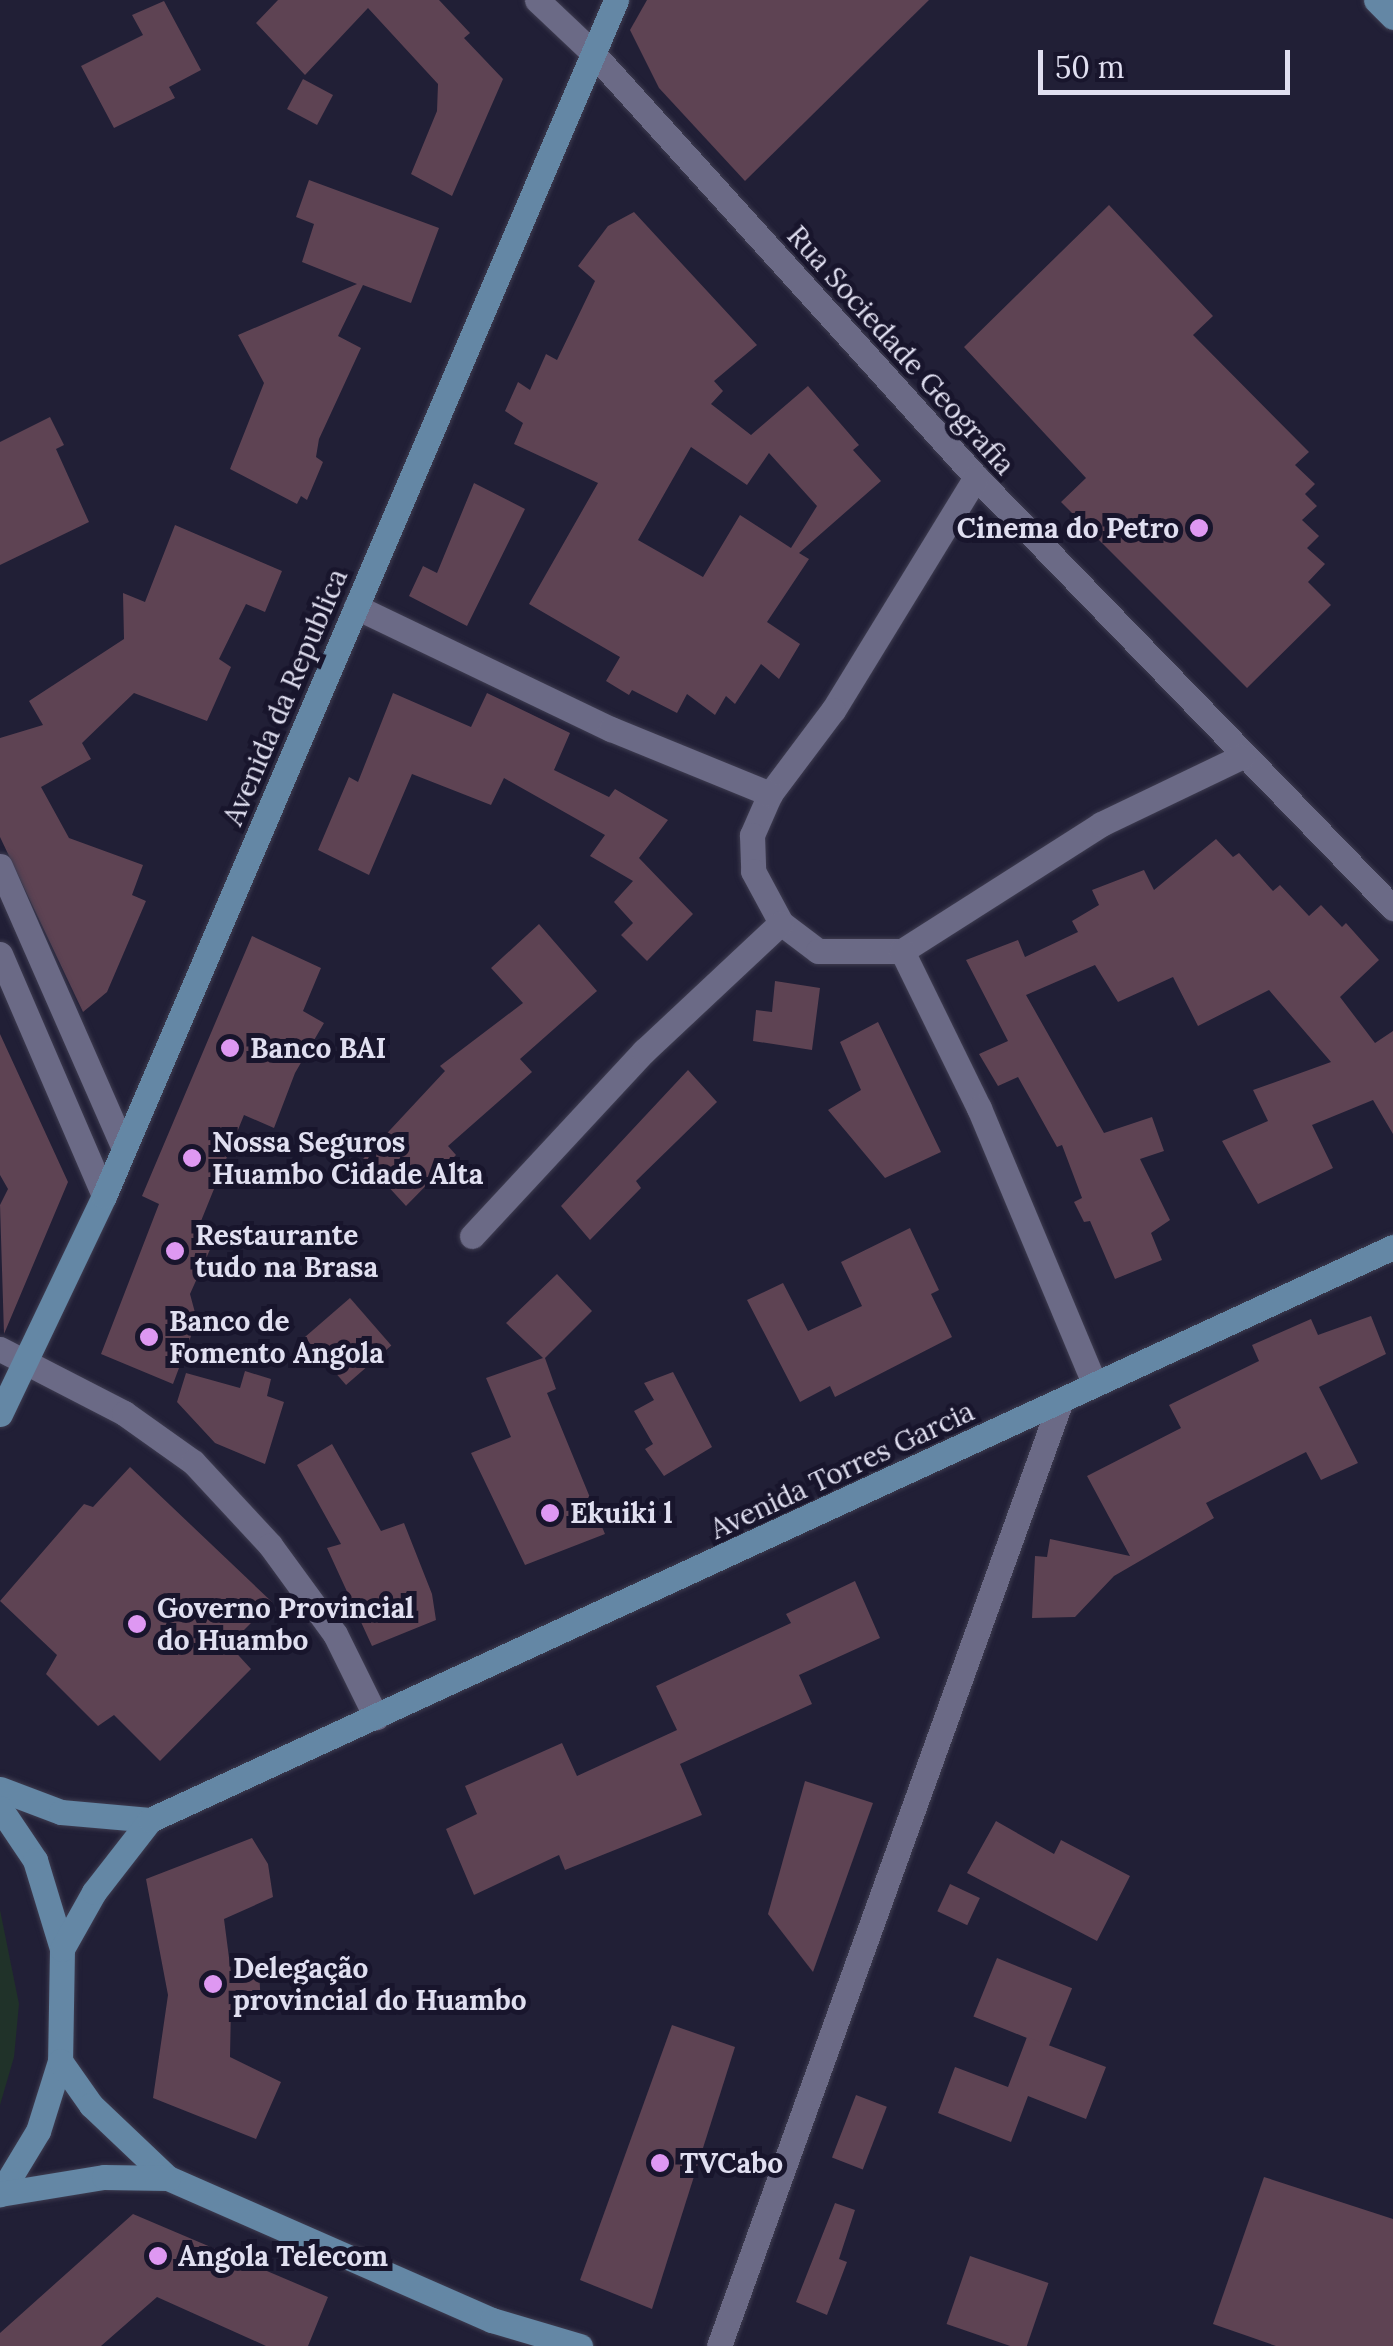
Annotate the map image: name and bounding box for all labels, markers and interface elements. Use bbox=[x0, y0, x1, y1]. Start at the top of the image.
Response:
scale bar bbox=[1043, 30, 1296, 92]
text: 50 m bbox=[1055, 48, 1125, 86]
street label: Rua Sociedade Geografia bbox=[780, 219, 1022, 481]
place label: Cinema do Petro bbox=[957, 511, 1179, 545]
marker: Cinema do Petro bbox=[1188, 517, 1210, 539]
street label: Avenida da Republica bbox=[216, 564, 354, 830]
place label: Banco BAI bbox=[250, 1031, 386, 1065]
marker: Banco BAI bbox=[219, 1037, 241, 1059]
place label: Nossa Seguros Huambo Cidade Alta bbox=[212, 1125, 483, 1191]
marker: Nossa Seguros Huambo Cidade Alta bbox=[181, 1147, 203, 1169]
place label: Restaurante tudo na Brasa bbox=[195, 1218, 378, 1284]
marker: Restaurante tudo na Brasa bbox=[164, 1240, 186, 1262]
place label: Banco de Fomento Angola bbox=[169, 1304, 384, 1370]
marker: Banco de Fomento Angola bbox=[138, 1326, 160, 1348]
street label: Avenida Torres Garcia bbox=[705, 1394, 979, 1546]
place label: Ekuiki l bbox=[570, 1496, 672, 1530]
marker: Ekuiki l bbox=[539, 1502, 561, 1524]
place label: Governo Provincial do Huambo bbox=[157, 1591, 414, 1657]
marker: Governo Provincial do Huambo bbox=[126, 1613, 148, 1635]
place label: Delegação provincial do Huambo bbox=[233, 1951, 527, 2017]
marker: Delegação provincial do Huambo bbox=[202, 1973, 224, 1995]
place label: TVCabo bbox=[680, 2146, 783, 2180]
marker: TVCabo bbox=[649, 2152, 671, 2174]
place label: Angola Telecom bbox=[178, 2239, 388, 2273]
marker: Angola Telecom bbox=[147, 2245, 169, 2267]

